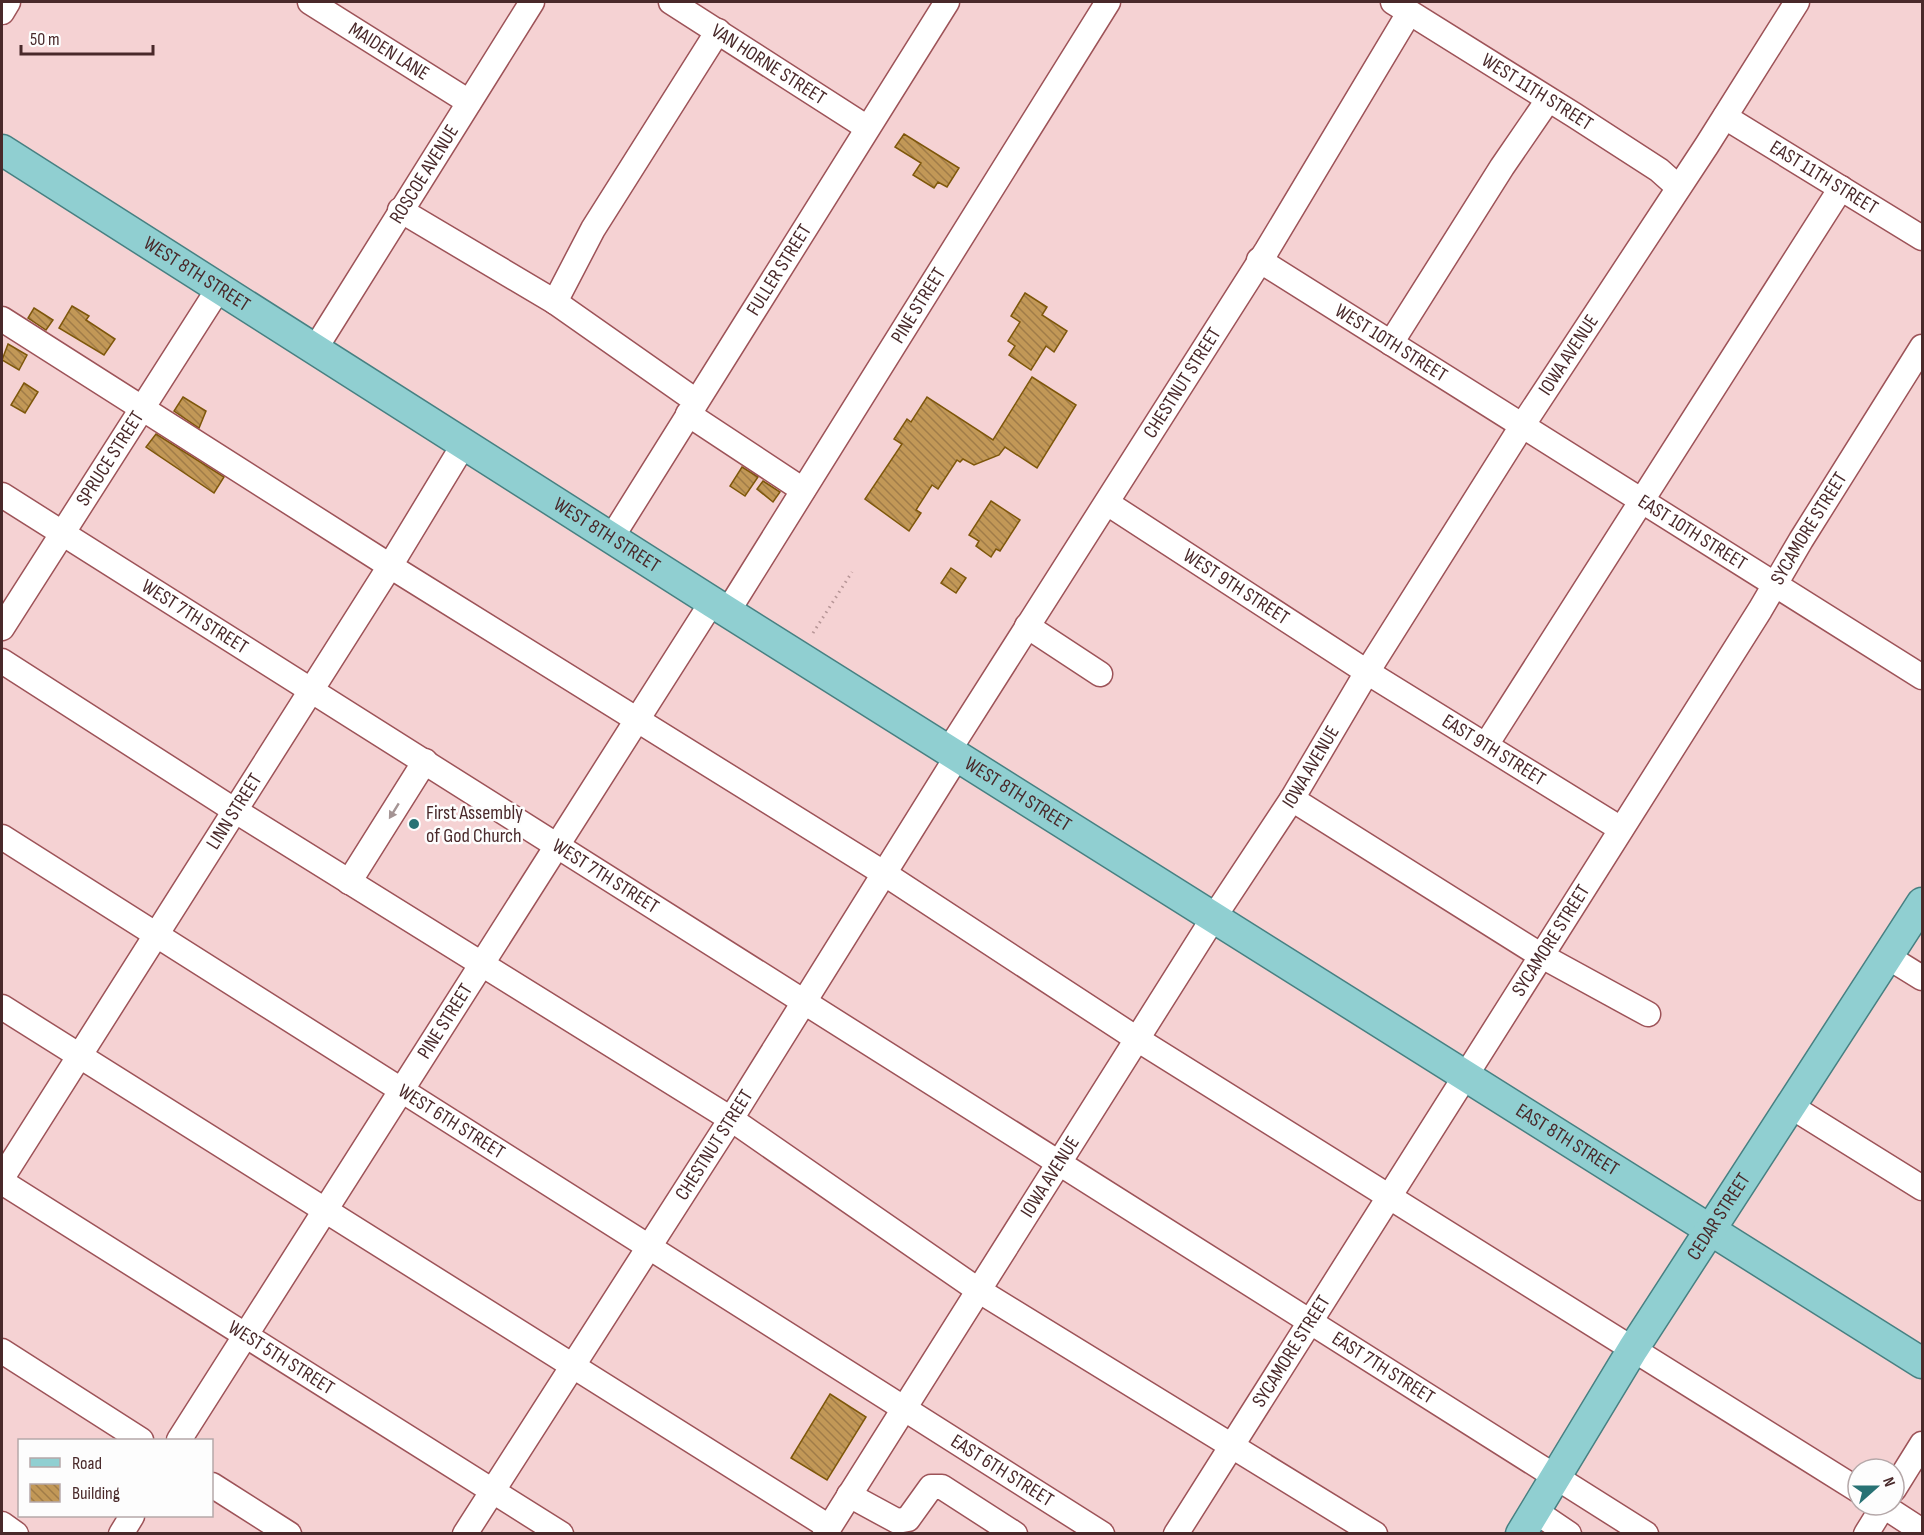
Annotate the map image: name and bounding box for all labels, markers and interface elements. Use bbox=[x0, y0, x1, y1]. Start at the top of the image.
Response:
street label: MAIDEN LANE bbox=[344, 17, 433, 86]
scale bar bbox=[21, 18, 153, 56]
street label: VAN HORNE STREET bbox=[707, 19, 831, 110]
text: 50 m bbox=[30, 29, 60, 50]
street label: WEST 11TH STREET bbox=[1477, 48, 1597, 136]
street label: ROSCOE AVENUE bbox=[384, 121, 464, 228]
street label: EAST 11TH STREET bbox=[1765, 135, 1882, 220]
street label: FULLER STREET bbox=[742, 220, 817, 320]
street label: WEST 8TH STREET bbox=[139, 231, 255, 317]
street label: PINE STREET bbox=[886, 263, 951, 348]
street label: WEST 10TH STREET bbox=[1330, 299, 1452, 387]
street label: IOWA AVENUE bbox=[1533, 310, 1604, 400]
street label: CHESTNUT STREET bbox=[1138, 323, 1227, 443]
street label: SPRUCE STREET bbox=[71, 407, 149, 510]
street label: SYCAMORE STREET bbox=[1765, 468, 1852, 589]
street label: EAST 10TH STREET bbox=[1634, 490, 1751, 576]
street label: WEST 8TH STREET bbox=[549, 492, 665, 578]
street label: WEST 9TH STREET bbox=[1179, 544, 1294, 630]
street label: WEST 7TH STREET bbox=[137, 574, 252, 659]
street label: EAST 9TH STREET bbox=[1438, 709, 1550, 791]
street label: IOWA AVENUE bbox=[1277, 721, 1345, 813]
street label: WEST 8TH STREET bbox=[960, 752, 1076, 837]
street label: LINN STREET bbox=[201, 769, 267, 854]
place label: First Assembly of God Church bbox=[426, 801, 523, 848]
one-way arrow bbox=[388, 803, 399, 819]
marker: First Assembly of God Church bbox=[407, 817, 421, 831]
street label: WEST 7TH STREET bbox=[548, 834, 663, 919]
street label: SYCAMORE STREET bbox=[1507, 880, 1595, 1001]
street label: PINE STREET bbox=[412, 979, 478, 1064]
street label: WEST 6TH STREET bbox=[394, 1079, 509, 1164]
street label: CHESTNUT STREET bbox=[670, 1085, 758, 1205]
street label: EAST 8TH STREET bbox=[1511, 1099, 1623, 1181]
street label: IOWA AVENUE bbox=[1015, 1132, 1085, 1222]
street label: CEDAR STREET bbox=[1682, 1169, 1756, 1265]
street label: SYCAMORE STREET bbox=[1247, 1291, 1336, 1412]
street label: WEST 5TH STREET bbox=[224, 1315, 339, 1400]
street label: EAST 7TH STREET bbox=[1327, 1327, 1439, 1409]
street label: EAST 6TH STREET bbox=[946, 1429, 1058, 1512]
legend bbox=[18, 1439, 213, 1517]
text: Road bbox=[72, 1453, 102, 1474]
north arrow bbox=[1846, 1457, 1906, 1517]
text: N bbox=[1878, 1475, 1899, 1490]
text: Building bbox=[72, 1483, 120, 1504]

